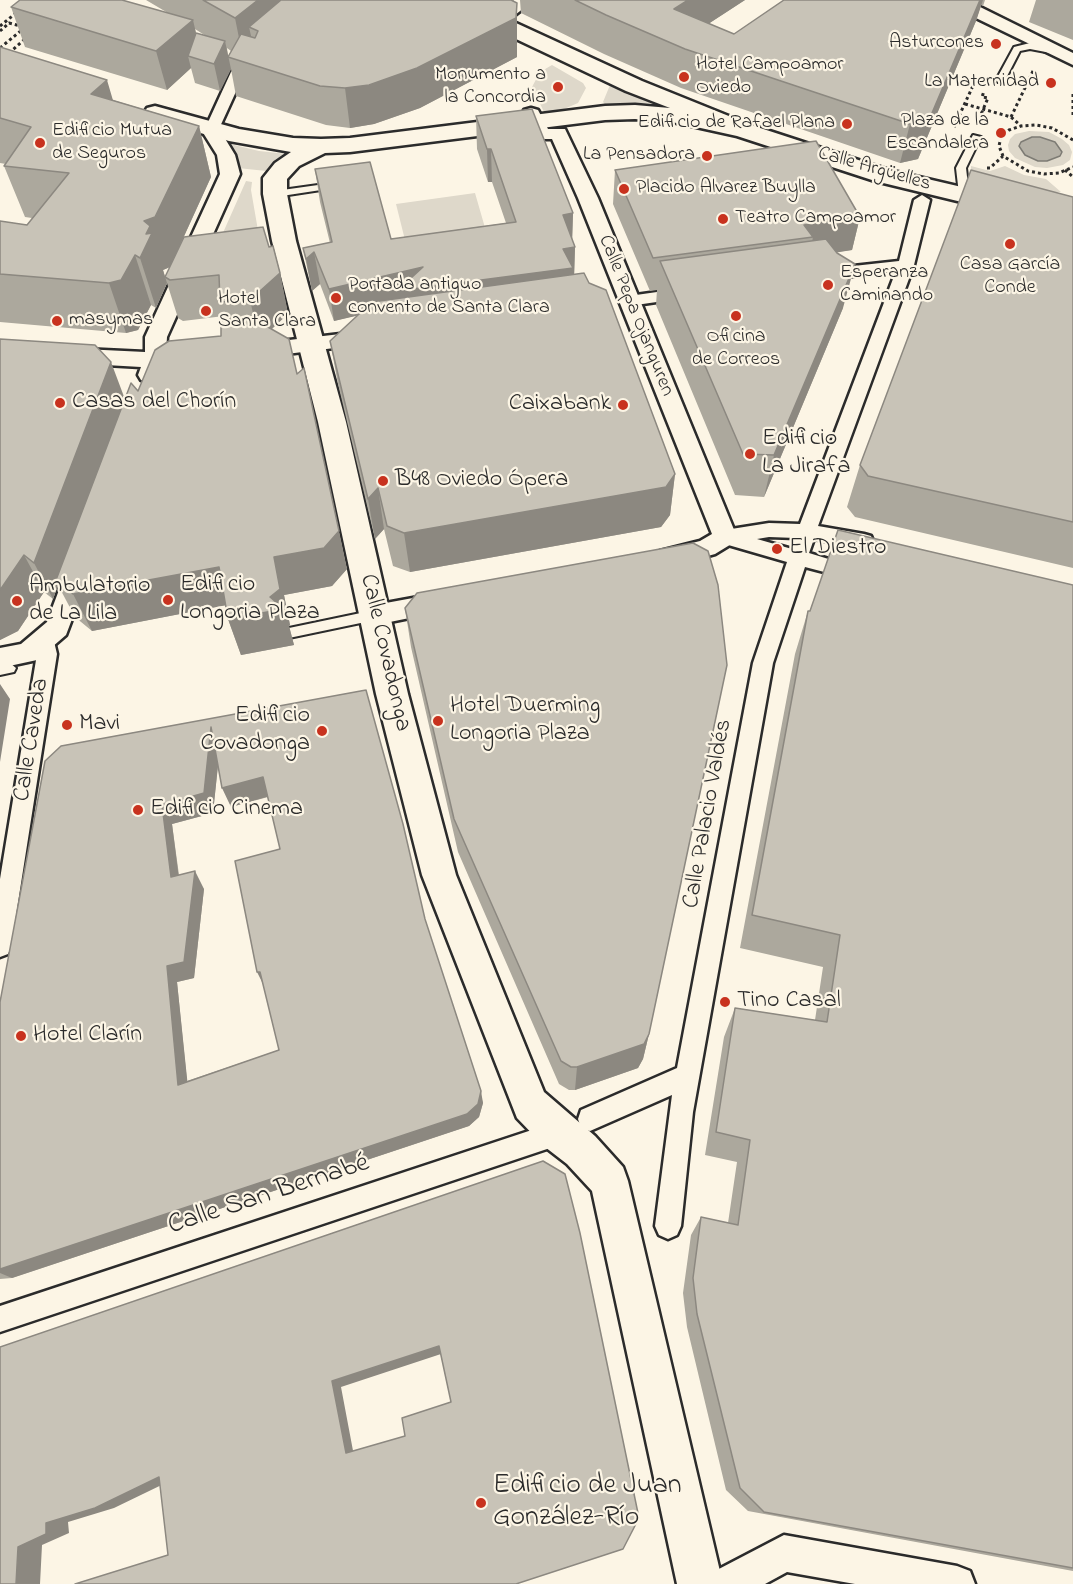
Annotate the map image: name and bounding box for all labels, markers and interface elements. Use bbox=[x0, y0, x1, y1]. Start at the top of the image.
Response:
place label: Asturcones bbox=[889, 32, 984, 56]
marker: Asturcones bbox=[989, 37, 1003, 51]
place label: Hotel Campoamor Oviedo bbox=[696, 54, 844, 101]
place label: Monumento a la Concordia bbox=[435, 64, 546, 111]
marker: Hotel Campoamor Oviedo bbox=[677, 70, 691, 84]
place label: La Maternidad bbox=[924, 71, 1039, 95]
marker: La Maternidad bbox=[1044, 76, 1058, 90]
marker: Monumento a la Concordia bbox=[551, 80, 565, 94]
place label: Plaza de la Escandalera bbox=[886, 110, 989, 157]
place label: Edificio de Rafael Plana bbox=[638, 112, 835, 136]
marker: Edificio de Rafael Plana bbox=[840, 117, 854, 131]
place label: Edificio Mutua de Seguros bbox=[52, 120, 172, 167]
marker: Plaza de la Escandalera bbox=[994, 126, 1008, 140]
marker: Edificio Mutua de Seguros bbox=[33, 136, 47, 150]
street label: Calle Argüelles bbox=[815, 142, 933, 198]
place label: La Pensadora bbox=[583, 144, 695, 168]
marker: La Pensadora bbox=[700, 149, 714, 163]
place label: Placido Alvarez Buylla bbox=[636, 177, 816, 201]
marker: Placido Alvarez Buylla bbox=[617, 182, 631, 196]
place label: Teatro Campoamor bbox=[735, 207, 896, 231]
marker: Teatro Campoamor bbox=[716, 212, 730, 226]
street label: Calle Pepa Ojanguren bbox=[592, 232, 678, 400]
marker: Casa García Conde bbox=[1003, 237, 1017, 251]
place label: Casa García Conde bbox=[960, 254, 1060, 301]
place label: Esperanza Caminando bbox=[840, 262, 933, 309]
place label: Portada antiguo convento de Santa Clara bbox=[348, 274, 550, 321]
marker: Esperanza Caminando bbox=[821, 278, 835, 292]
place label: Hotel Santa Clara bbox=[218, 288, 316, 335]
marker: Portada antiguo convento de Santa Clara bbox=[329, 291, 343, 305]
marker: Hotel Santa Clara bbox=[199, 304, 213, 318]
place label: masymas bbox=[69, 309, 153, 333]
marker: Oficina de Correos bbox=[729, 309, 743, 323]
marker: masymas bbox=[50, 314, 64, 328]
place label: Oficina de Correos bbox=[692, 326, 780, 373]
place label: Casas del Chorín bbox=[72, 389, 236, 417]
place label: Caixabank bbox=[509, 391, 611, 419]
marker: Casas del Chorín bbox=[53, 396, 67, 410]
marker: Caixabank bbox=[616, 398, 630, 412]
place label: Edificio La Jirafa bbox=[762, 426, 850, 482]
marker: Edificio La Jirafa bbox=[743, 447, 757, 461]
place label: B48 Oviedo Ópera bbox=[395, 467, 568, 495]
marker: B48 Oviedo Ópera bbox=[376, 474, 390, 488]
place label: El Diestro bbox=[789, 535, 886, 563]
marker: El Diestro bbox=[770, 542, 784, 556]
place label: Edificio Longoria Plaza bbox=[180, 572, 320, 628]
street label: Calle Covadonga bbox=[352, 572, 416, 734]
place label: Ambulatorio de La Lila bbox=[29, 573, 151, 629]
marker: Edificio Longoria Plaza bbox=[161, 593, 175, 607]
marker: Ambulatorio de La Lila bbox=[10, 594, 24, 608]
street label: Calle Caveda bbox=[9, 676, 57, 804]
place label: Hotel Duerming Longoria Plaza bbox=[450, 693, 600, 749]
place label: Edificio Covadonga bbox=[201, 703, 310, 759]
place label: Mavi bbox=[79, 711, 120, 739]
marker: Hotel Duerming Longoria Plaza bbox=[431, 714, 445, 728]
street label: Calle Palacio Valdés bbox=[678, 717, 740, 911]
marker: Mavi bbox=[60, 718, 74, 732]
marker: Edificio Covadonga bbox=[315, 724, 329, 738]
place label: Edificio Cinema bbox=[150, 796, 303, 824]
marker: Edificio Cinema bbox=[131, 803, 145, 817]
place label: Tino Casal bbox=[737, 988, 841, 1016]
marker: Tino Casal bbox=[718, 995, 732, 1009]
place label: Hotel Clarín bbox=[33, 1022, 142, 1050]
marker: Hotel Clarín bbox=[14, 1029, 28, 1043]
street label: Calle San Bernabé bbox=[164, 1148, 374, 1244]
place label: Edificio de Juan González-Río bbox=[493, 1470, 682, 1536]
marker: Edificio de Juan González-Río bbox=[474, 1496, 488, 1510]

